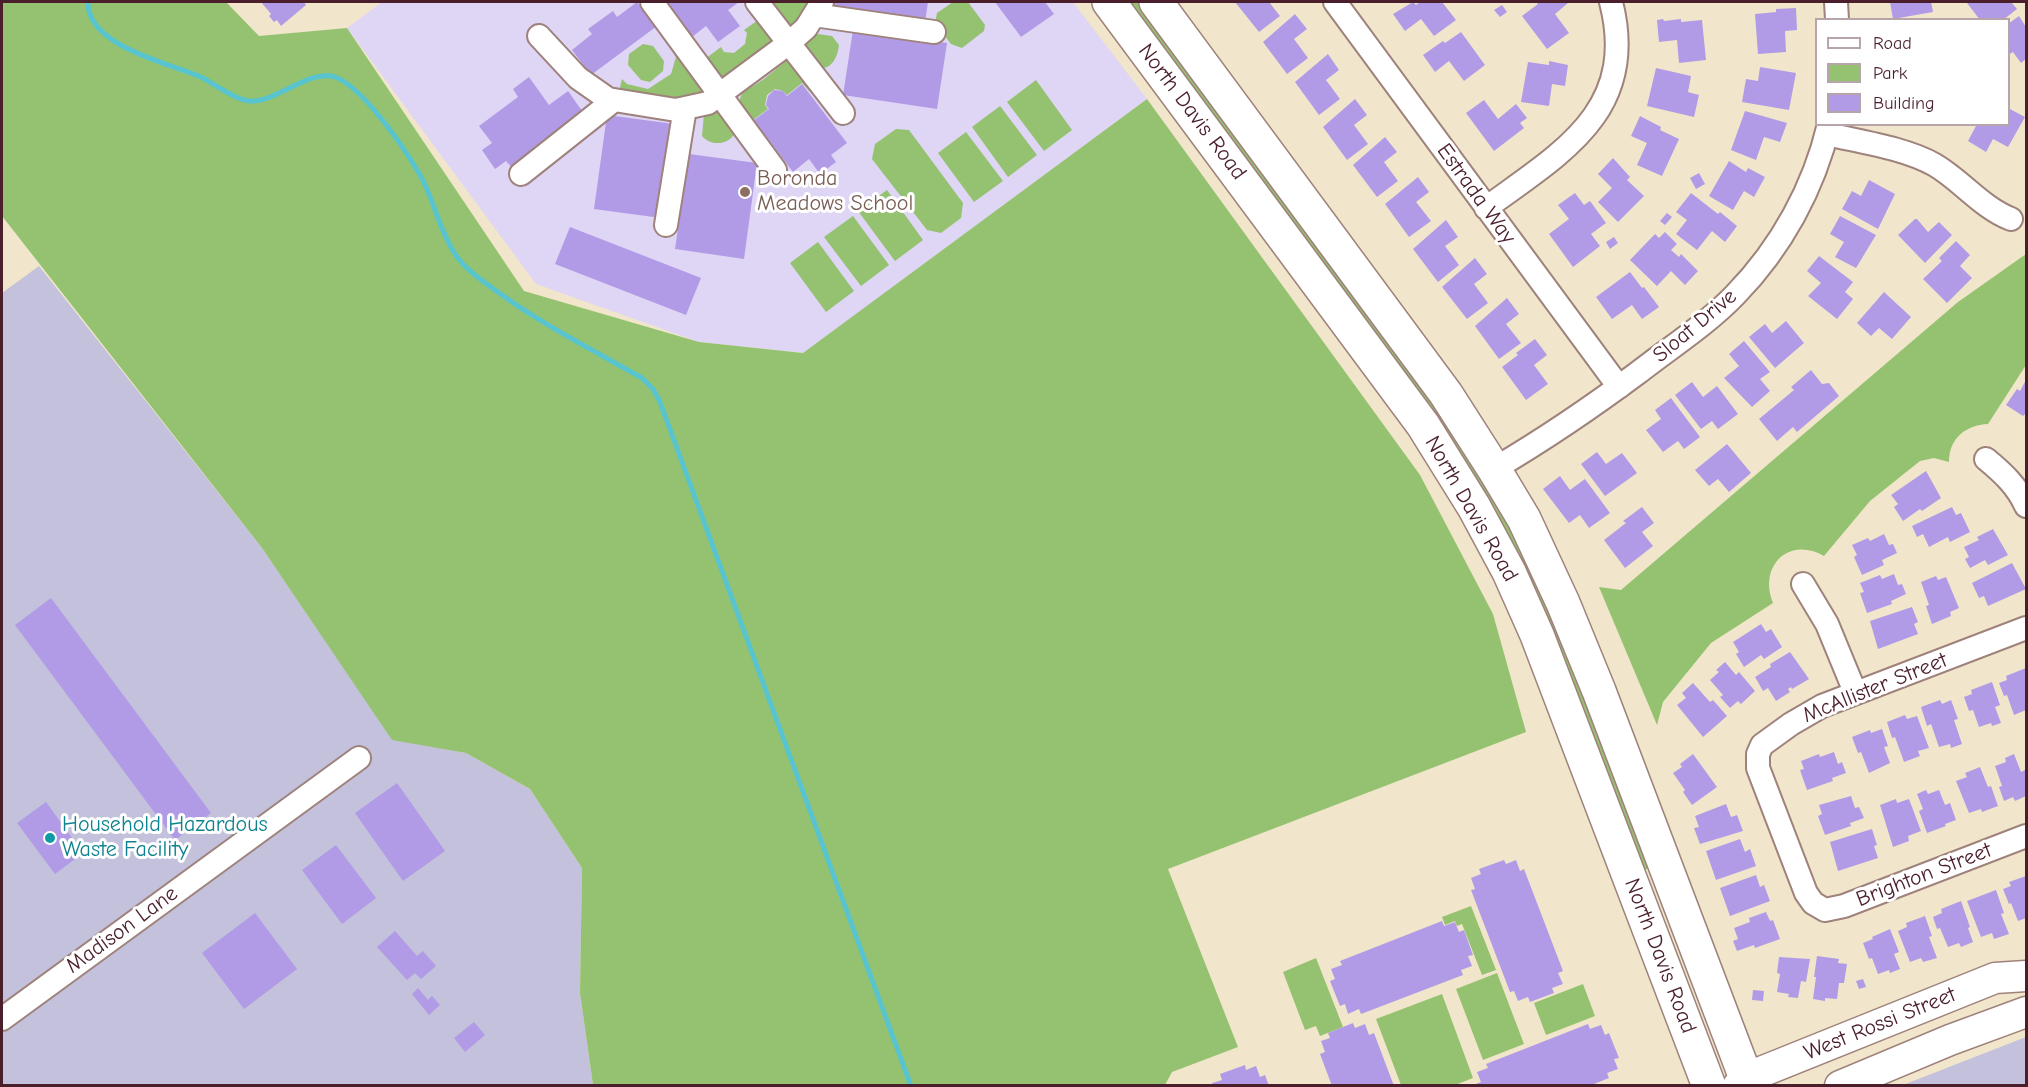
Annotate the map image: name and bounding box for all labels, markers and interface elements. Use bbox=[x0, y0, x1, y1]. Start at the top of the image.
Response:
legend bbox=[1815, 18, 2010, 126]
text: Road bbox=[1873, 33, 1912, 54]
street label: North Davis Road bbox=[1132, 39, 1252, 185]
text: Park bbox=[1873, 63, 1907, 84]
text: Building bbox=[1873, 93, 1935, 114]
street label: Estrada Way bbox=[1431, 139, 1521, 249]
place label: Boronda Meadows School bbox=[757, 166, 913, 218]
marker: Boronda Meadows School bbox=[738, 185, 752, 199]
street label: Sloat Drive bbox=[1648, 283, 1742, 369]
street label: North Davis Road bbox=[1419, 432, 1523, 586]
street label: McAllister Street bbox=[1799, 647, 1951, 729]
place label: Household Hazardous Waste Facility bbox=[62, 812, 268, 864]
marker: Household Hazardous Waste Facility bbox=[43, 831, 57, 845]
street label: Brighton Street bbox=[1853, 837, 1995, 913]
street label: North Davis Road bbox=[1618, 875, 1702, 1037]
street label: Madison Lane bbox=[61, 881, 183, 979]
street label: West Rossi Street bbox=[1800, 982, 1960, 1066]

